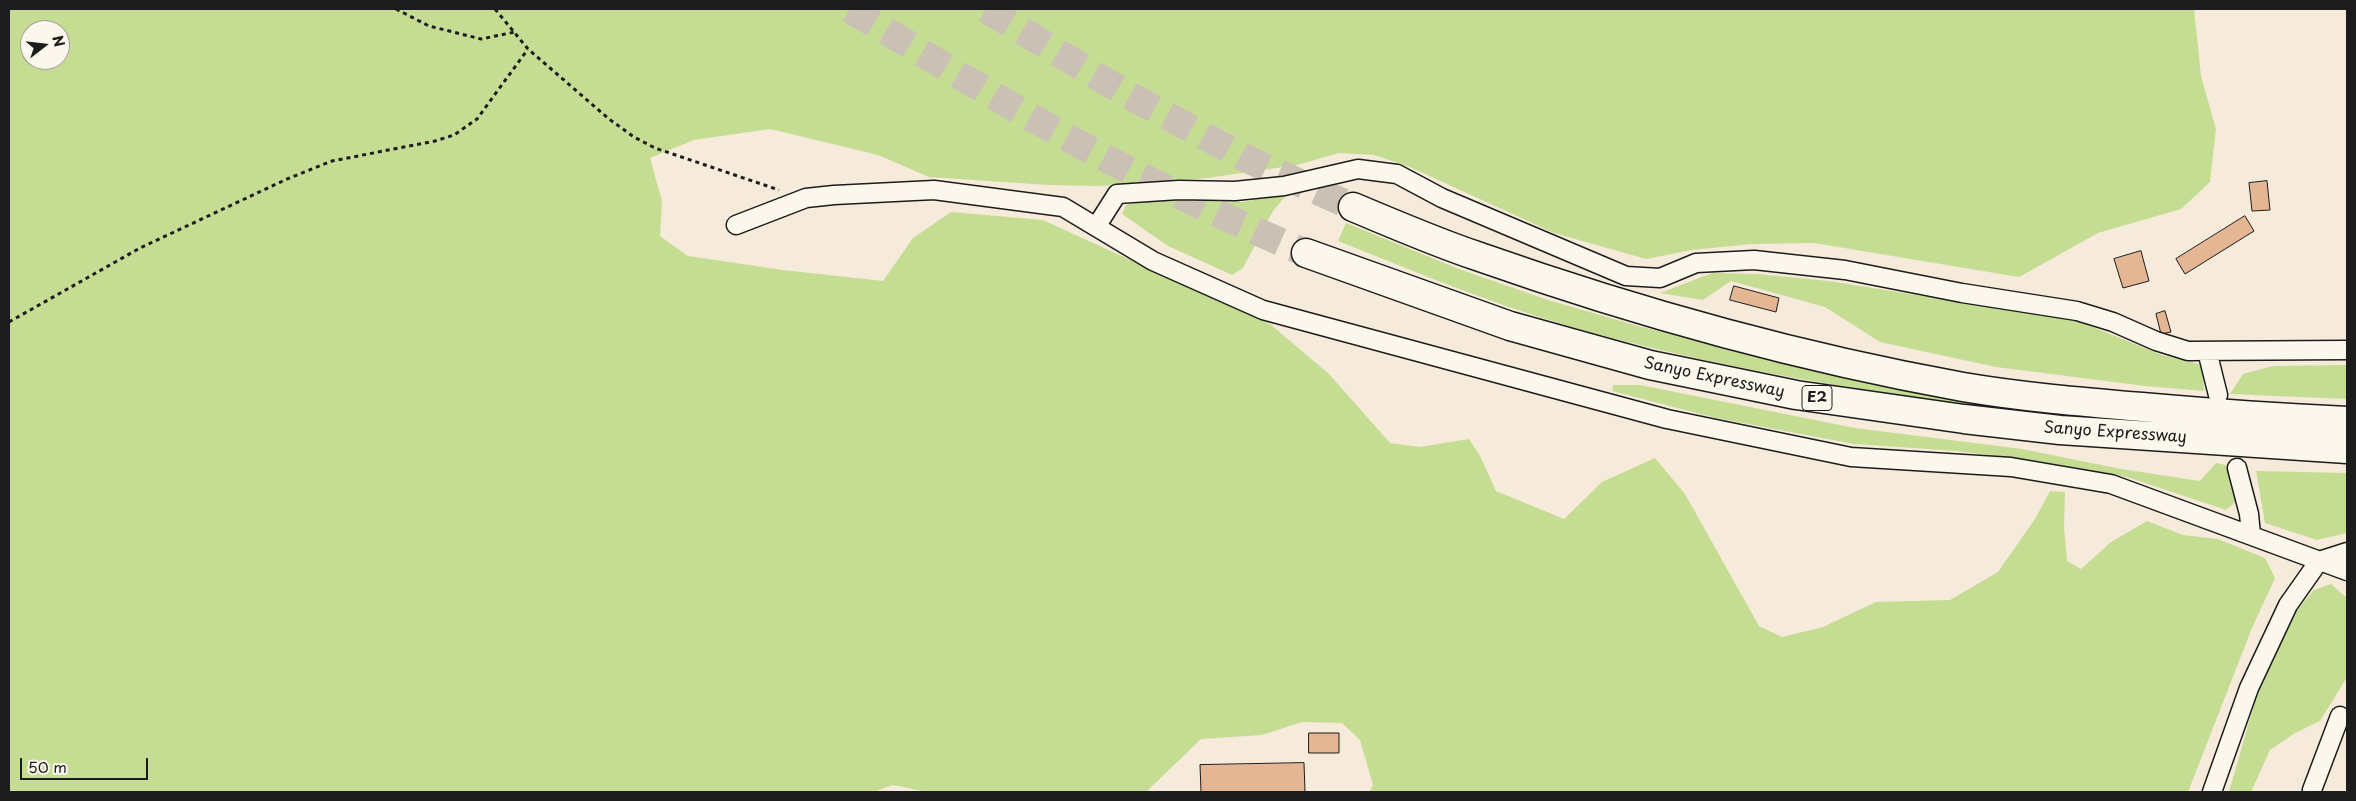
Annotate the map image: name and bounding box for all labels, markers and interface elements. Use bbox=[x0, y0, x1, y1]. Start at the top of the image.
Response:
north arrow bbox=[20, 20, 70, 70]
text: N bbox=[47, 33, 71, 49]
street label: Sanyo Expressway bbox=[1642, 354, 1786, 402]
road number: E2 bbox=[1802, 386, 1832, 410]
street label: Sanyo Expressway bbox=[2043, 418, 2187, 448]
scale bar bbox=[22, 748, 150, 780]
text: 50 m bbox=[28, 755, 67, 778]

